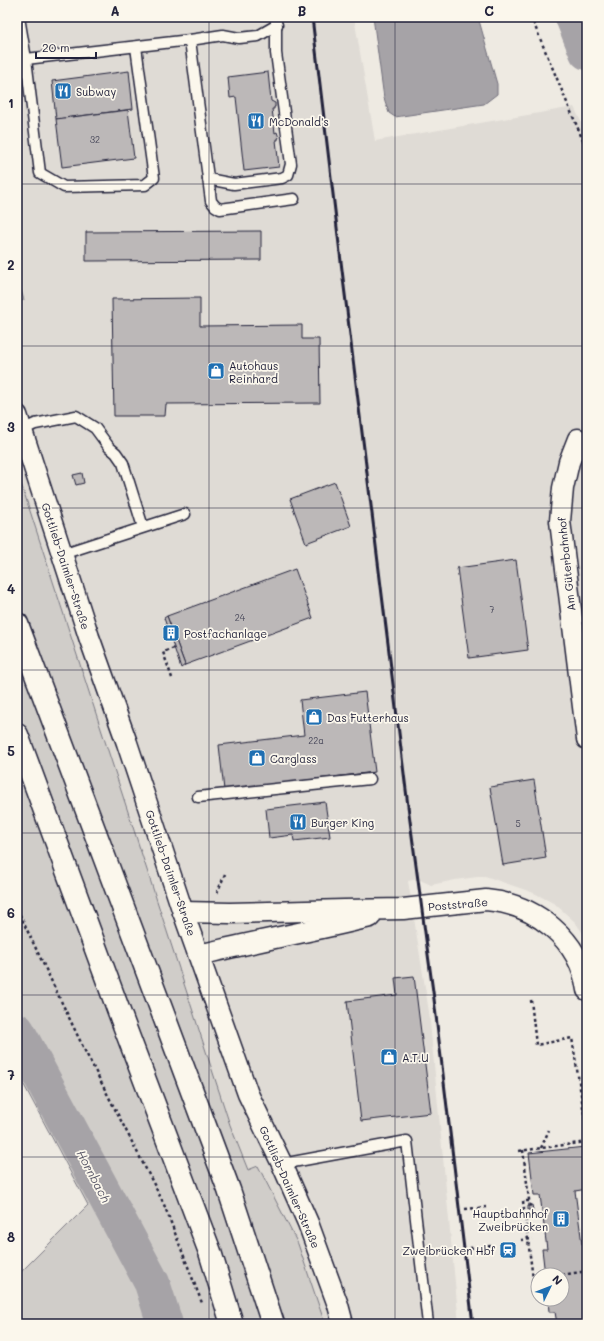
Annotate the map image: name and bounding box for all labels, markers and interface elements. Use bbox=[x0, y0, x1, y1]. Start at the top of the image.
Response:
text: A bbox=[110, 2, 120, 19]
text: B bbox=[298, 2, 307, 19]
text: C bbox=[484, 2, 494, 19]
scale bar bbox=[36, 34, 96, 60]
text: 20 m bbox=[42, 39, 70, 55]
restaurant icon: Subway bbox=[53, 81, 73, 101]
place label: Subway bbox=[76, 84, 117, 99]
text: 1 bbox=[8, 94, 14, 111]
restaurant icon: McDonald's bbox=[246, 111, 266, 131]
place label: McDonald's bbox=[269, 114, 329, 129]
house number: 32 bbox=[90, 134, 100, 145]
text: 2 bbox=[7, 256, 15, 273]
place label: Autohaus Reinhard bbox=[229, 358, 278, 386]
shop icon: Autohaus Reinhard bbox=[206, 361, 226, 381]
text: 3 bbox=[7, 418, 15, 435]
street label: Gottlieb-Daimler-Straße bbox=[38, 501, 94, 631]
street label: Am Güterbahnhof bbox=[554, 516, 578, 612]
text: 4 bbox=[7, 580, 15, 597]
house number: 7 bbox=[489, 604, 495, 615]
house number: 24 bbox=[235, 612, 246, 623]
building icon: Postfachanlage bbox=[161, 623, 181, 643]
place label: Postfachanlage bbox=[184, 626, 267, 641]
shop icon: Das Futterhaus bbox=[304, 707, 324, 727]
place label: Das Futterhaus bbox=[327, 710, 409, 725]
house number: 22a bbox=[308, 735, 324, 746]
text: 5 bbox=[7, 742, 15, 759]
shop icon: Carglass bbox=[247, 748, 267, 768]
place label: Carglass bbox=[270, 751, 317, 766]
street label: Gottlieb-Daimler-Straße bbox=[142, 808, 200, 938]
restaurant icon: Burger King bbox=[288, 812, 308, 832]
place label: Burger King bbox=[311, 815, 374, 830]
house number: 5 bbox=[515, 818, 521, 829]
street label: Poststraße bbox=[428, 894, 489, 914]
text: 6 bbox=[7, 904, 15, 921]
shop icon: A.T.U bbox=[379, 1047, 399, 1067]
place label: A.T.U bbox=[402, 1050, 429, 1065]
text: 7 bbox=[7, 1066, 15, 1083]
street label: Gottlieb-Daimler-Straße bbox=[256, 1123, 324, 1251]
water label: Hornbach bbox=[73, 1147, 115, 1205]
place label: Hauptbahnhof Zweibrücken bbox=[472, 1206, 549, 1234]
building icon: Hauptbahnhof Zweibrücken bbox=[551, 1209, 571, 1229]
text: 8 bbox=[7, 1228, 15, 1245]
station icon: Zweibrücken Hbf bbox=[498, 1240, 518, 1260]
place label: Zweibrücken Hbf bbox=[402, 1243, 496, 1258]
north arrow bbox=[530, 1267, 570, 1307]
text: N bbox=[549, 1272, 566, 1288]

